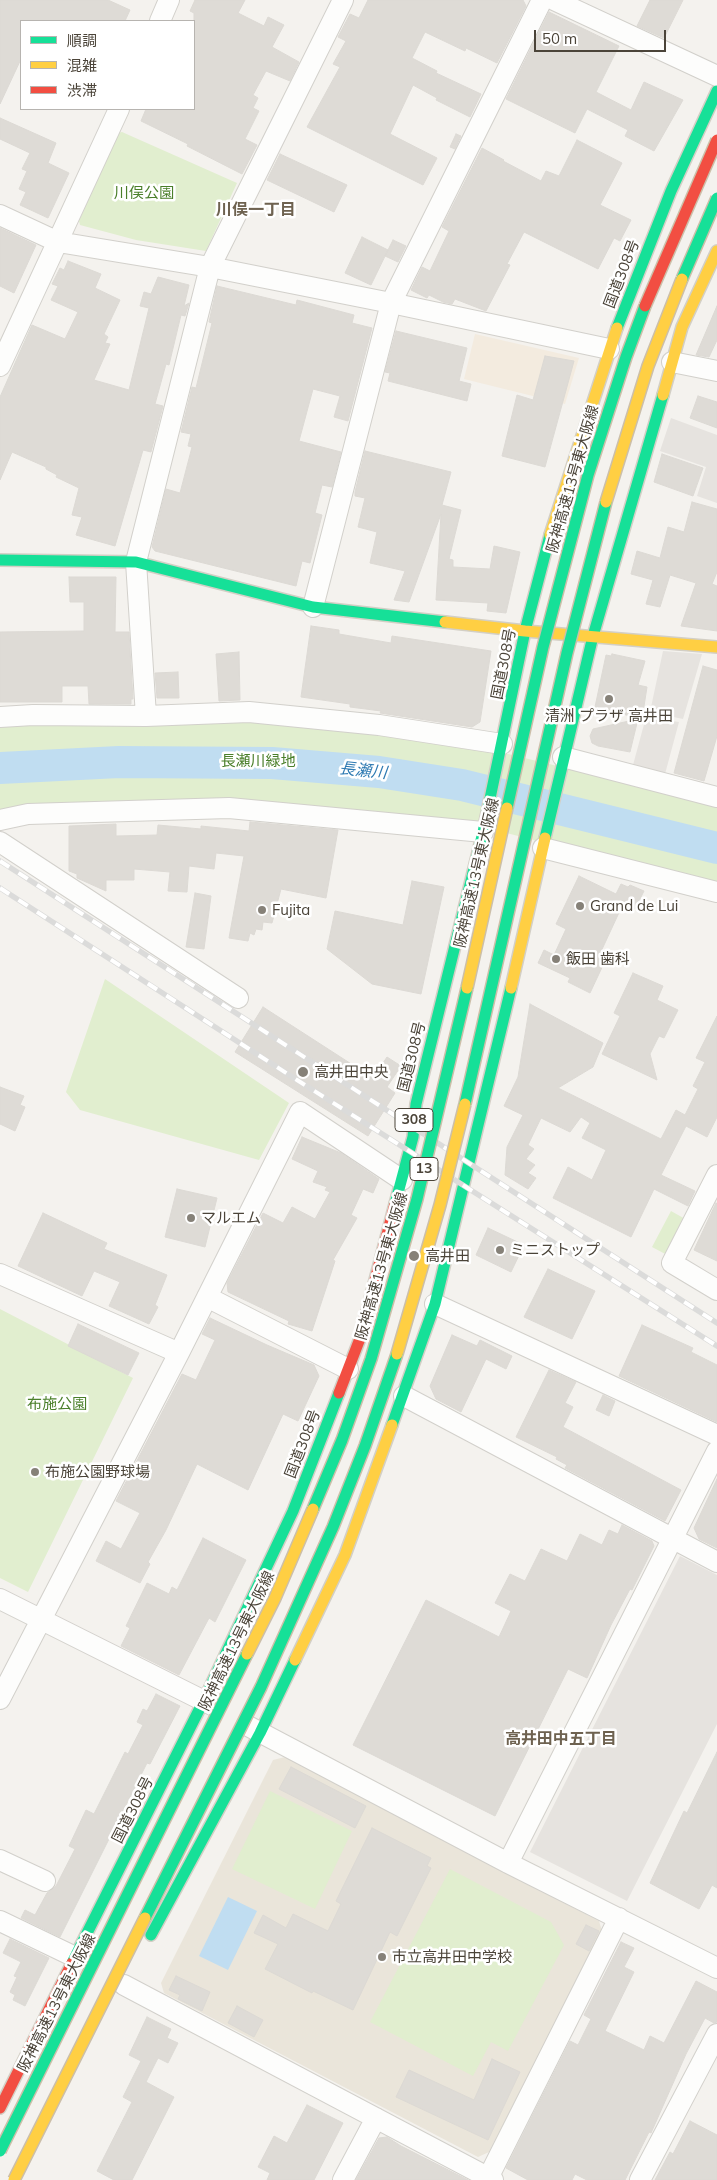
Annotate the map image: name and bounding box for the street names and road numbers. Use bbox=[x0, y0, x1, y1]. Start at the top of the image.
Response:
street label: 国道308号 bbox=[601, 237, 643, 311]
street label: 阪神高速13号東大阪線 bbox=[543, 403, 603, 555]
street label: 国道308号 bbox=[488, 627, 520, 701]
street label: 阪神高速13号東大阪線 bbox=[451, 796, 503, 950]
street label: 国道308号 bbox=[395, 1020, 429, 1094]
road number: 308 bbox=[395, 1108, 433, 1132]
road number: 13 bbox=[410, 1158, 438, 1180]
street label: 阪神高速13号東大阪線 bbox=[352, 1190, 412, 1342]
street label: 国道308号 bbox=[282, 1407, 324, 1481]
street label: 阪神高速13号東大阪線 bbox=[195, 1568, 279, 1714]
street label: 国道308号 bbox=[109, 1774, 157, 1846]
street label: 阪神高速13号東大阪線 bbox=[14, 1931, 100, 2075]

